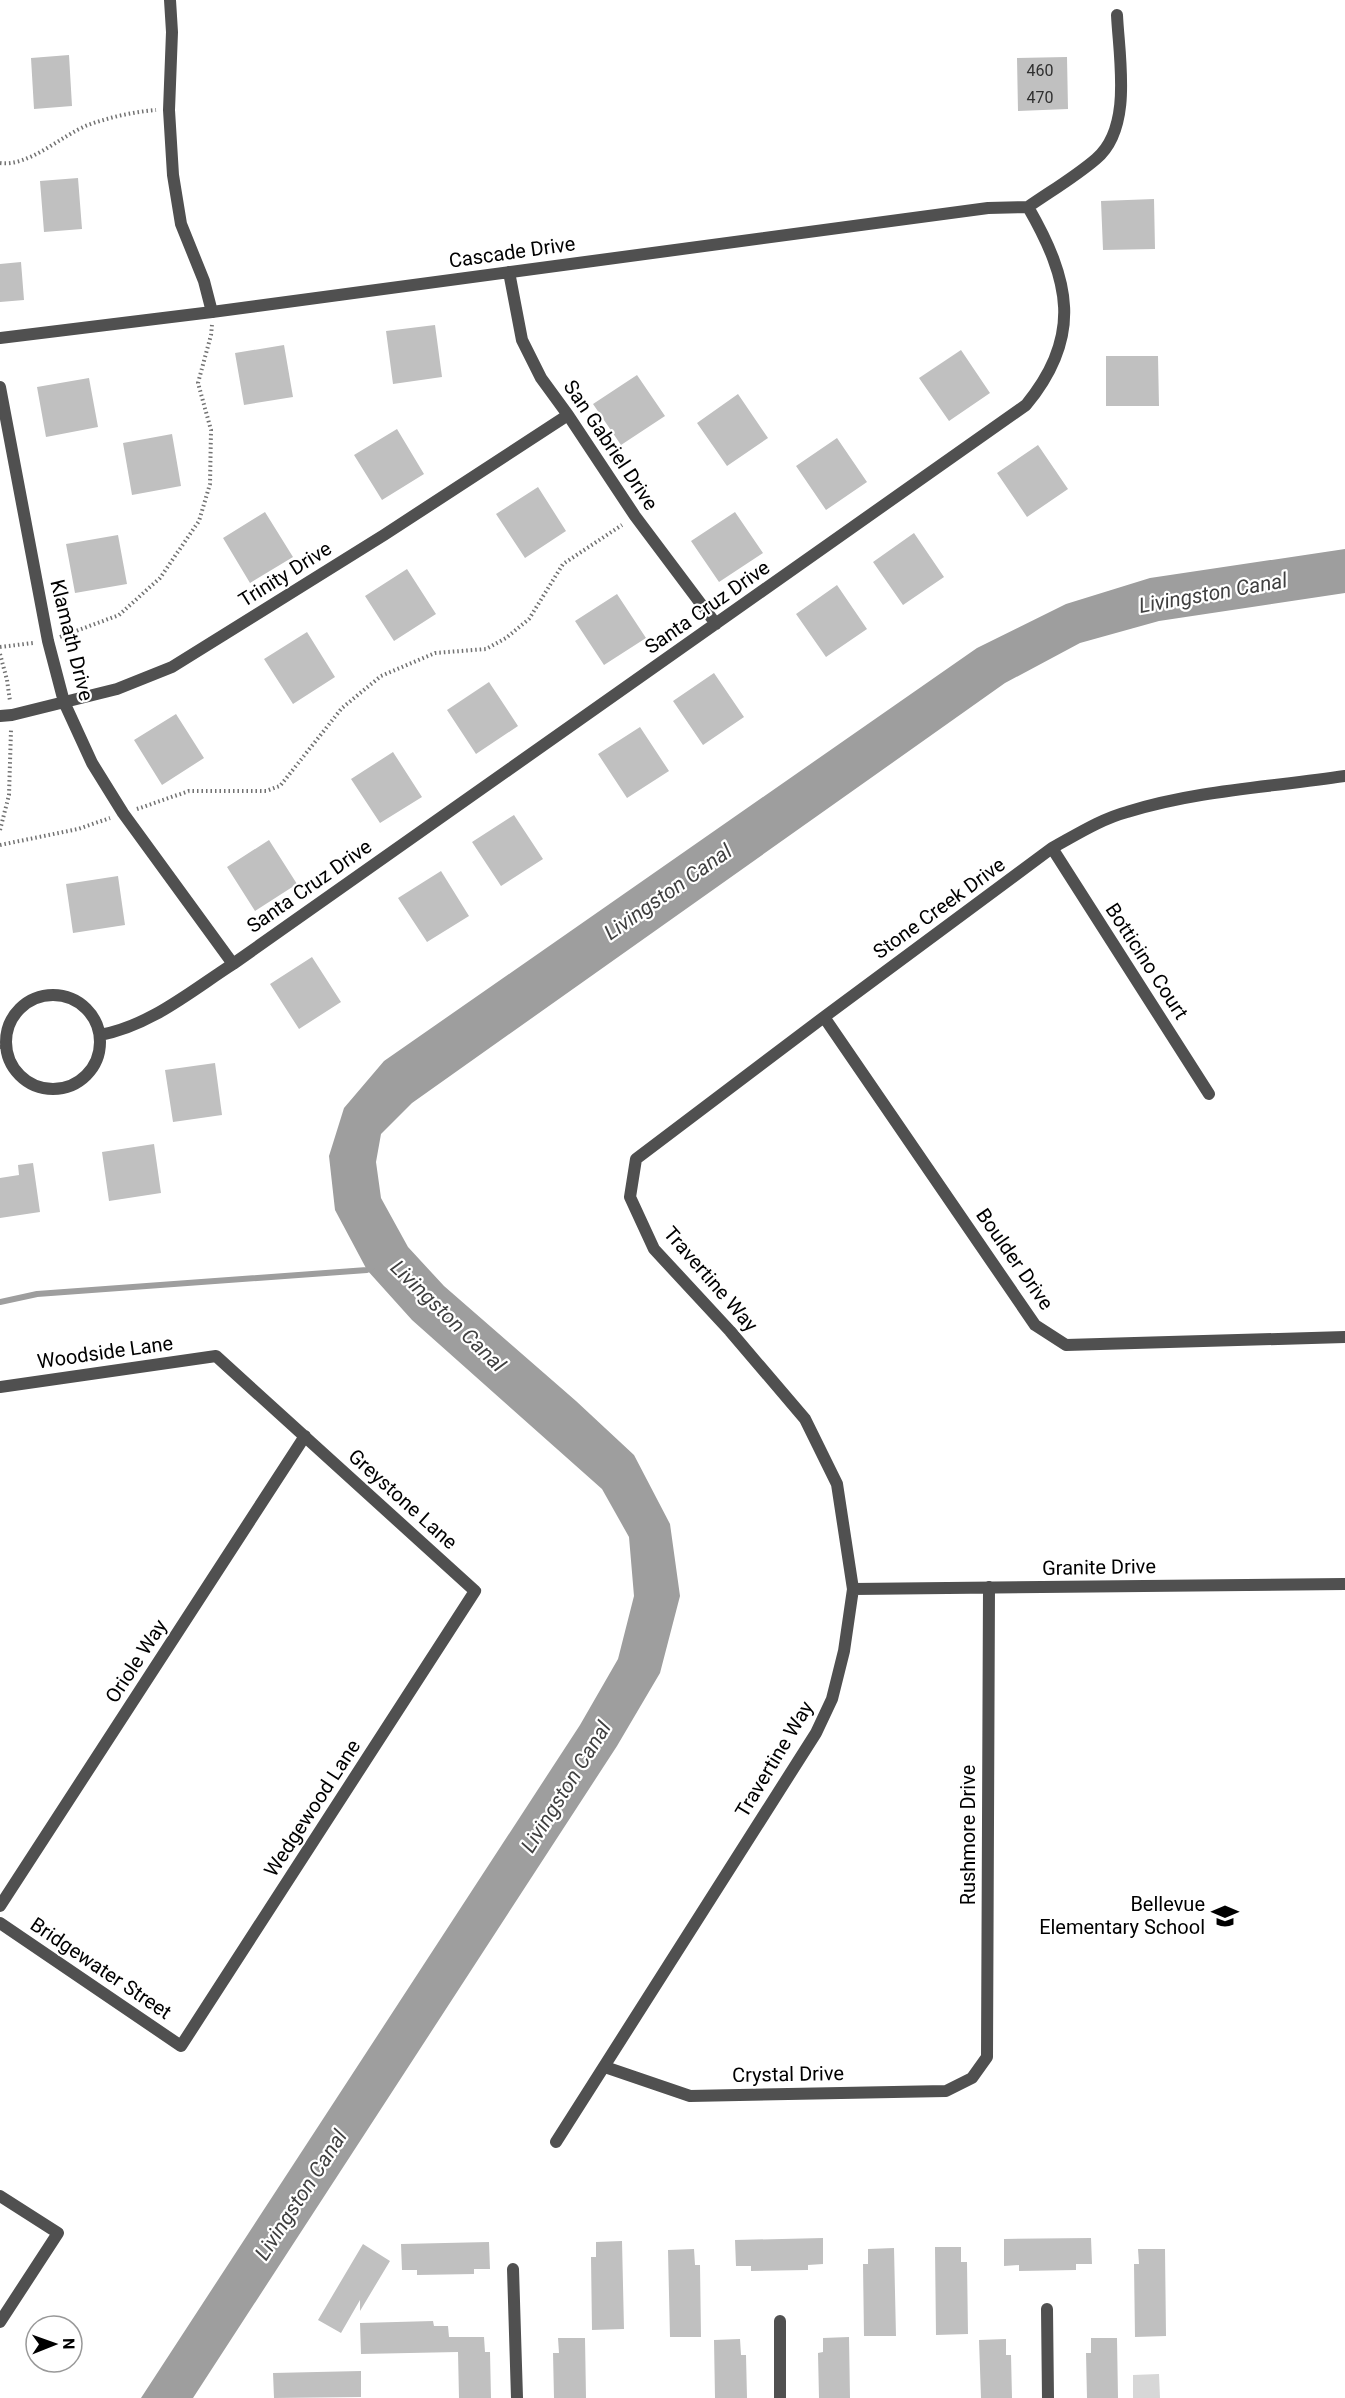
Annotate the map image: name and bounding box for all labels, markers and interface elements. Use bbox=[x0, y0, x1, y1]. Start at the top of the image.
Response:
house number: 460 bbox=[1027, 61, 1053, 80]
house number: 470 bbox=[1027, 88, 1053, 107]
street label: Cascade Drive bbox=[447, 231, 577, 273]
street label: San Gabriel Drive bbox=[559, 375, 663, 515]
street label: Trinity Drive bbox=[234, 536, 336, 612]
street label: Santa Cruz Drive bbox=[640, 555, 774, 659]
water label: Livingston Canal bbox=[1137, 568, 1290, 618]
street label: Klamath Drive bbox=[45, 577, 99, 703]
street label: Santa Cruz Drive bbox=[242, 834, 376, 938]
water label: Livingston Canal bbox=[600, 839, 737, 945]
street label: Stone Creek Drive bbox=[868, 852, 1010, 964]
street label: Botticino Court bbox=[1100, 898, 1194, 1024]
street label: Boulder Drive bbox=[971, 1204, 1059, 1314]
street label: Travertine Way bbox=[659, 1222, 764, 1337]
water label: Livingston Canal bbox=[386, 1255, 511, 1377]
street label: Woodside Lane bbox=[36, 1331, 174, 1373]
street label: Greystone Lane bbox=[344, 1444, 462, 1554]
street label: Granite Drive bbox=[1042, 1554, 1156, 1580]
street label: Oriole Way bbox=[100, 1614, 172, 1707]
street label: Travertine Way bbox=[730, 1696, 818, 1821]
water label: Livingston Canal bbox=[516, 1716, 616, 1857]
street label: Wedgewood Lane bbox=[259, 1735, 365, 1881]
street label: Rushmore Drive bbox=[956, 1765, 980, 1905]
place label: Bellevue Elementary School bbox=[1039, 1892, 1205, 1939]
school or university icon: Bellevue Elementary School bbox=[1210, 1901, 1240, 1931]
street label: Bridgewater Street bbox=[26, 1912, 176, 2024]
street label: Crystal Drive bbox=[732, 2061, 844, 2087]
water label: Livingston Canal bbox=[250, 2125, 352, 2264]
north arrow bbox=[24, 2314, 84, 2374]
text: N bbox=[59, 2338, 78, 2350]

